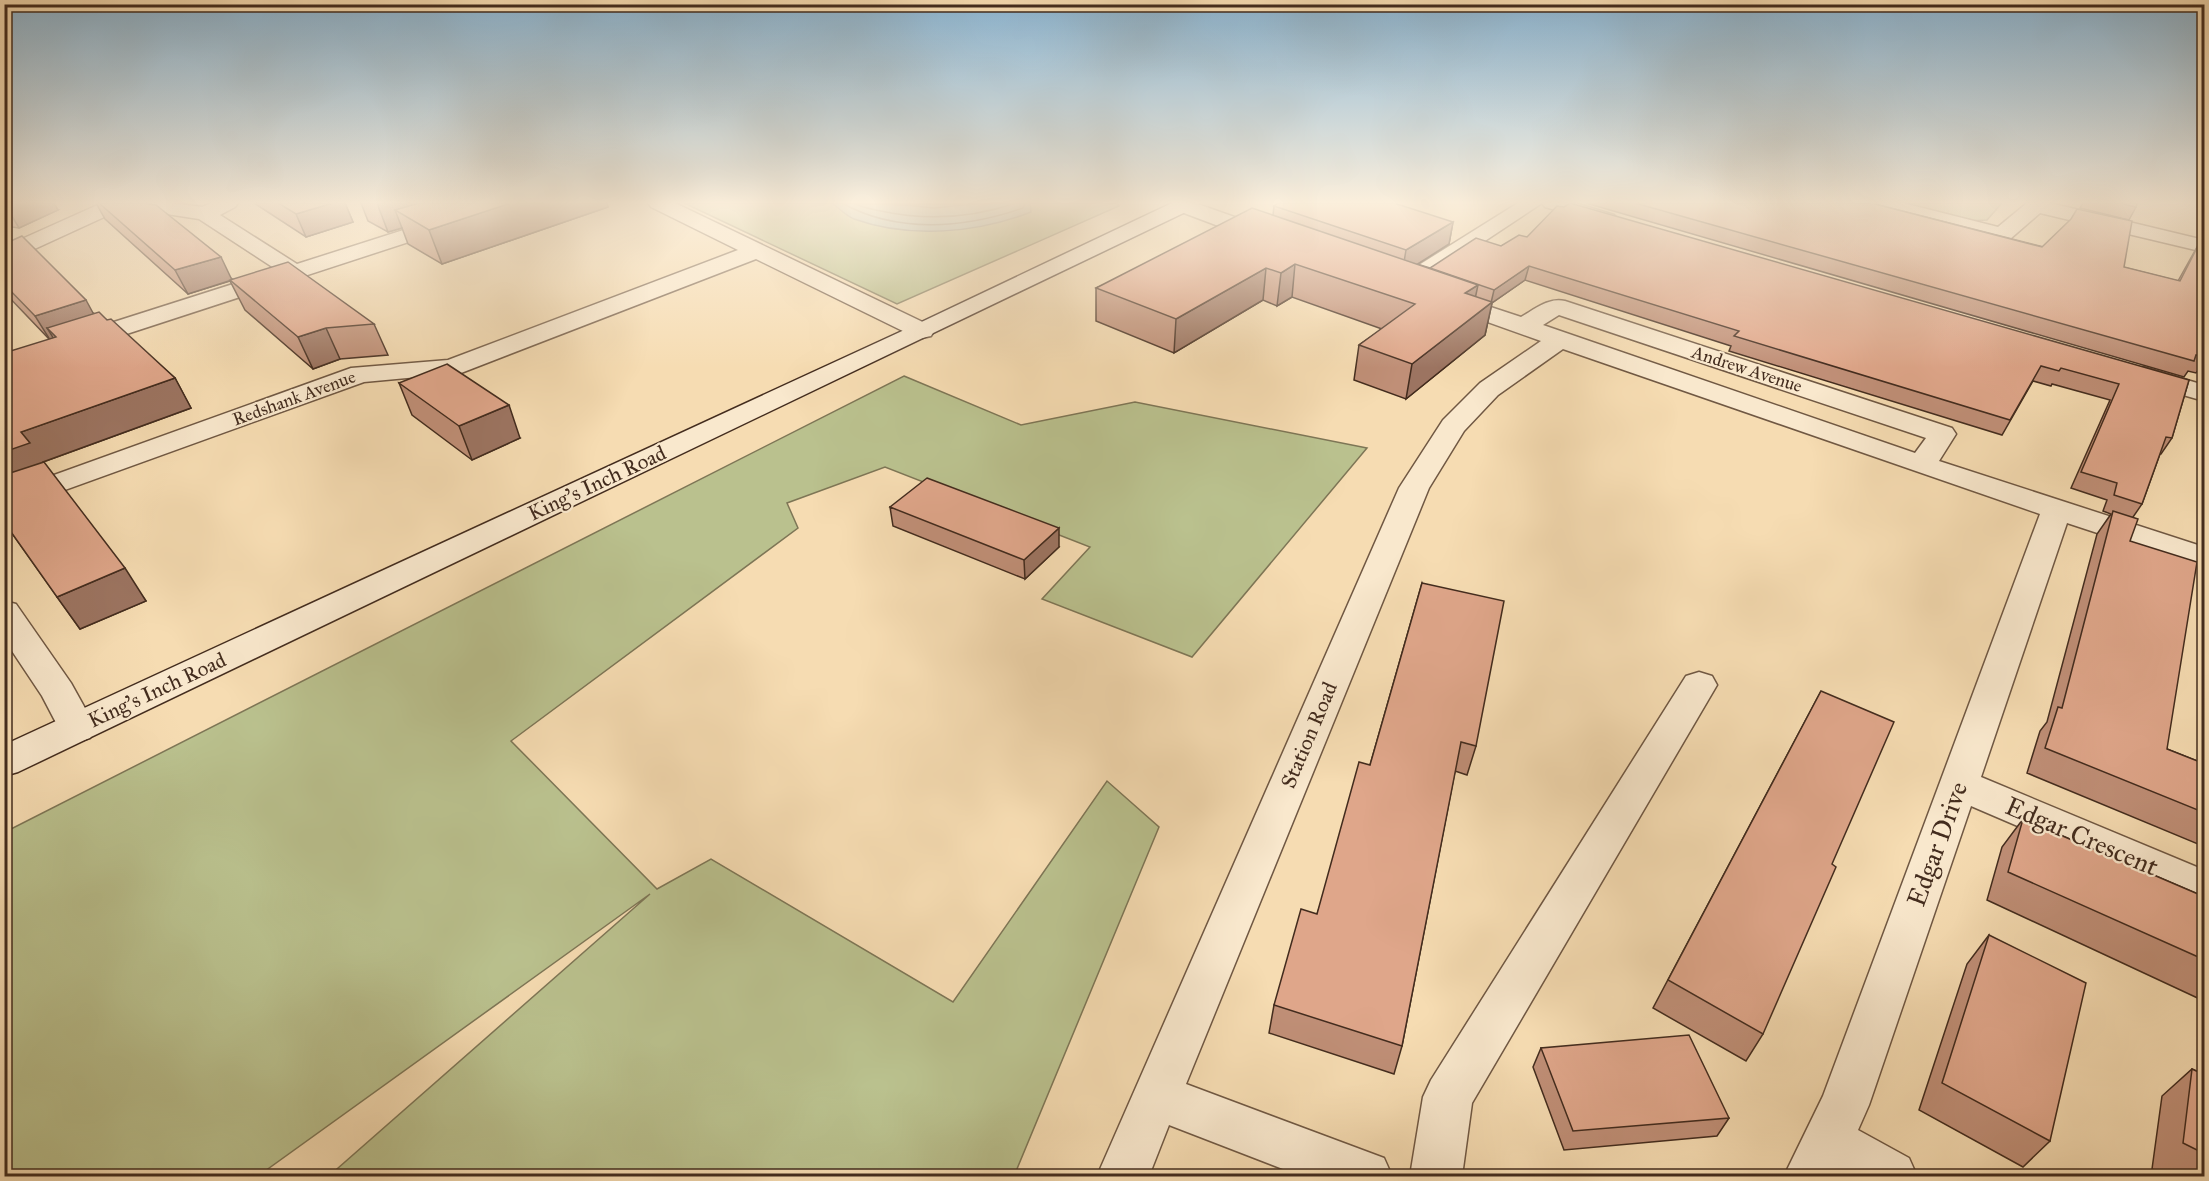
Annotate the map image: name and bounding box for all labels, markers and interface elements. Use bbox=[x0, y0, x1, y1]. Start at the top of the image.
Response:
street label: Andrew Avenue bbox=[1688, 341, 1805, 397]
street label: Redshank Avenue bbox=[229, 366, 359, 430]
street label: King's Inch Road bbox=[524, 439, 671, 526]
street label: King's Inch Road bbox=[84, 646, 231, 733]
street label: Station Road bbox=[1275, 678, 1343, 792]
street label: Edgar Drive bbox=[1900, 777, 1974, 911]
street label: Edgar Crescent bbox=[2001, 789, 2163, 883]

